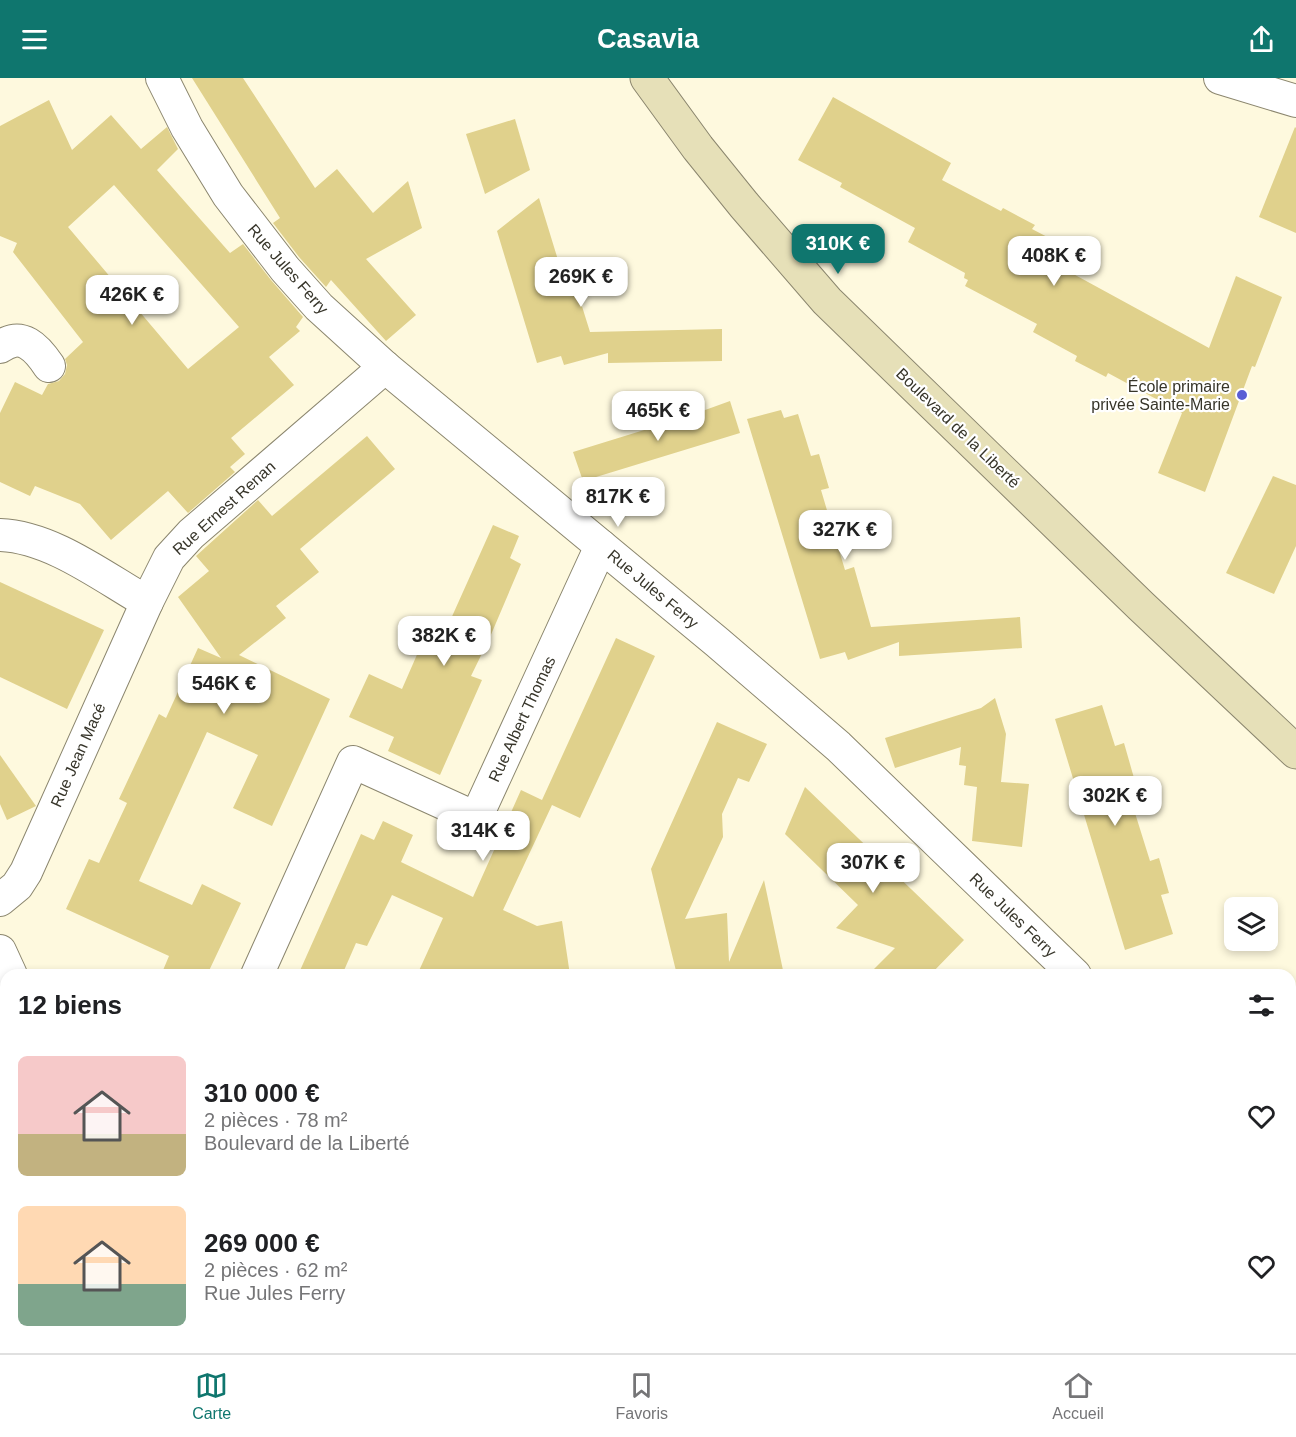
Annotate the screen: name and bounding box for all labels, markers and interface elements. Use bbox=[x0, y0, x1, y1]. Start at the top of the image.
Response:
icon: menu bbox=[18, 23, 51, 56]
icon: share bbox=[1245, 23, 1278, 56]
text: Casavia bbox=[597, 24, 699, 54]
street label: Rue Jules Ferry bbox=[245, 221, 331, 317]
pin: 310K € bbox=[789, 224, 887, 275]
text: 310K € bbox=[806, 232, 870, 254]
pin: 408K € bbox=[1005, 236, 1103, 287]
text: 408K € bbox=[1022, 244, 1086, 266]
pin: 269K € bbox=[532, 257, 630, 308]
text: 269K € bbox=[549, 265, 613, 287]
pin: 426K € bbox=[83, 275, 181, 326]
text: 426K € bbox=[100, 283, 164, 305]
street label: Boulevard de la Liberté bbox=[893, 365, 1023, 491]
place label: École primaire privée Sainte-Marie bbox=[1091, 377, 1230, 413]
marker: École primaire privée Sainte-Marie bbox=[1235, 388, 1249, 402]
pin: 465K € bbox=[609, 391, 707, 442]
text: 465K € bbox=[626, 399, 690, 421]
street label: Rue Ernest Renan bbox=[169, 458, 279, 558]
pin: 817K € bbox=[569, 477, 667, 528]
text: 817K € bbox=[586, 485, 650, 507]
pin: 327K € bbox=[796, 510, 894, 561]
text: 327K € bbox=[813, 518, 877, 540]
street label: Rue Jules Ferry bbox=[604, 546, 702, 632]
pin: 382K € bbox=[395, 616, 493, 667]
text: 382K € bbox=[412, 624, 476, 646]
street label: Rue Albert Thomas bbox=[485, 653, 559, 785]
pin: 546K € bbox=[175, 664, 273, 715]
text: 546K € bbox=[192, 672, 256, 694]
street label: Rue Jean Macé bbox=[47, 700, 109, 810]
pin: 302K € bbox=[1066, 776, 1164, 827]
text: 302K € bbox=[1083, 784, 1147, 806]
pin: 314K € bbox=[434, 811, 532, 862]
text: 314K € bbox=[451, 819, 515, 841]
pin: 307K € bbox=[824, 843, 922, 894]
text: 307K € bbox=[841, 851, 905, 873]
street label: Rue Jules Ferry bbox=[966, 870, 1060, 960]
map controls bbox=[1224, 897, 1278, 951]
button: layers bbox=[1224, 897, 1278, 951]
icon: filters bbox=[1245, 989, 1278, 1022]
text: 12 biens bbox=[18, 990, 122, 1020]
text: 310 000 € bbox=[204, 1078, 320, 1108]
icon: home bbox=[66, 1080, 138, 1152]
icon: heart bbox=[1245, 1100, 1278, 1133]
text: 2 pièces · 78 m² bbox=[204, 1109, 347, 1131]
text: Boulevard de la Liberté bbox=[204, 1132, 410, 1154]
text: 269 000 € bbox=[204, 1228, 320, 1258]
icon: home bbox=[66, 1230, 138, 1302]
icon: heart bbox=[1245, 1250, 1278, 1283]
text: 2 pièces · 62 m² bbox=[204, 1259, 347, 1281]
text: Rue Jules Ferry bbox=[204, 1282, 345, 1304]
tab: Carte bbox=[192, 1369, 231, 1423]
tab: Favoris bbox=[616, 1369, 668, 1423]
tab: Accueil bbox=[1052, 1369, 1104, 1423]

